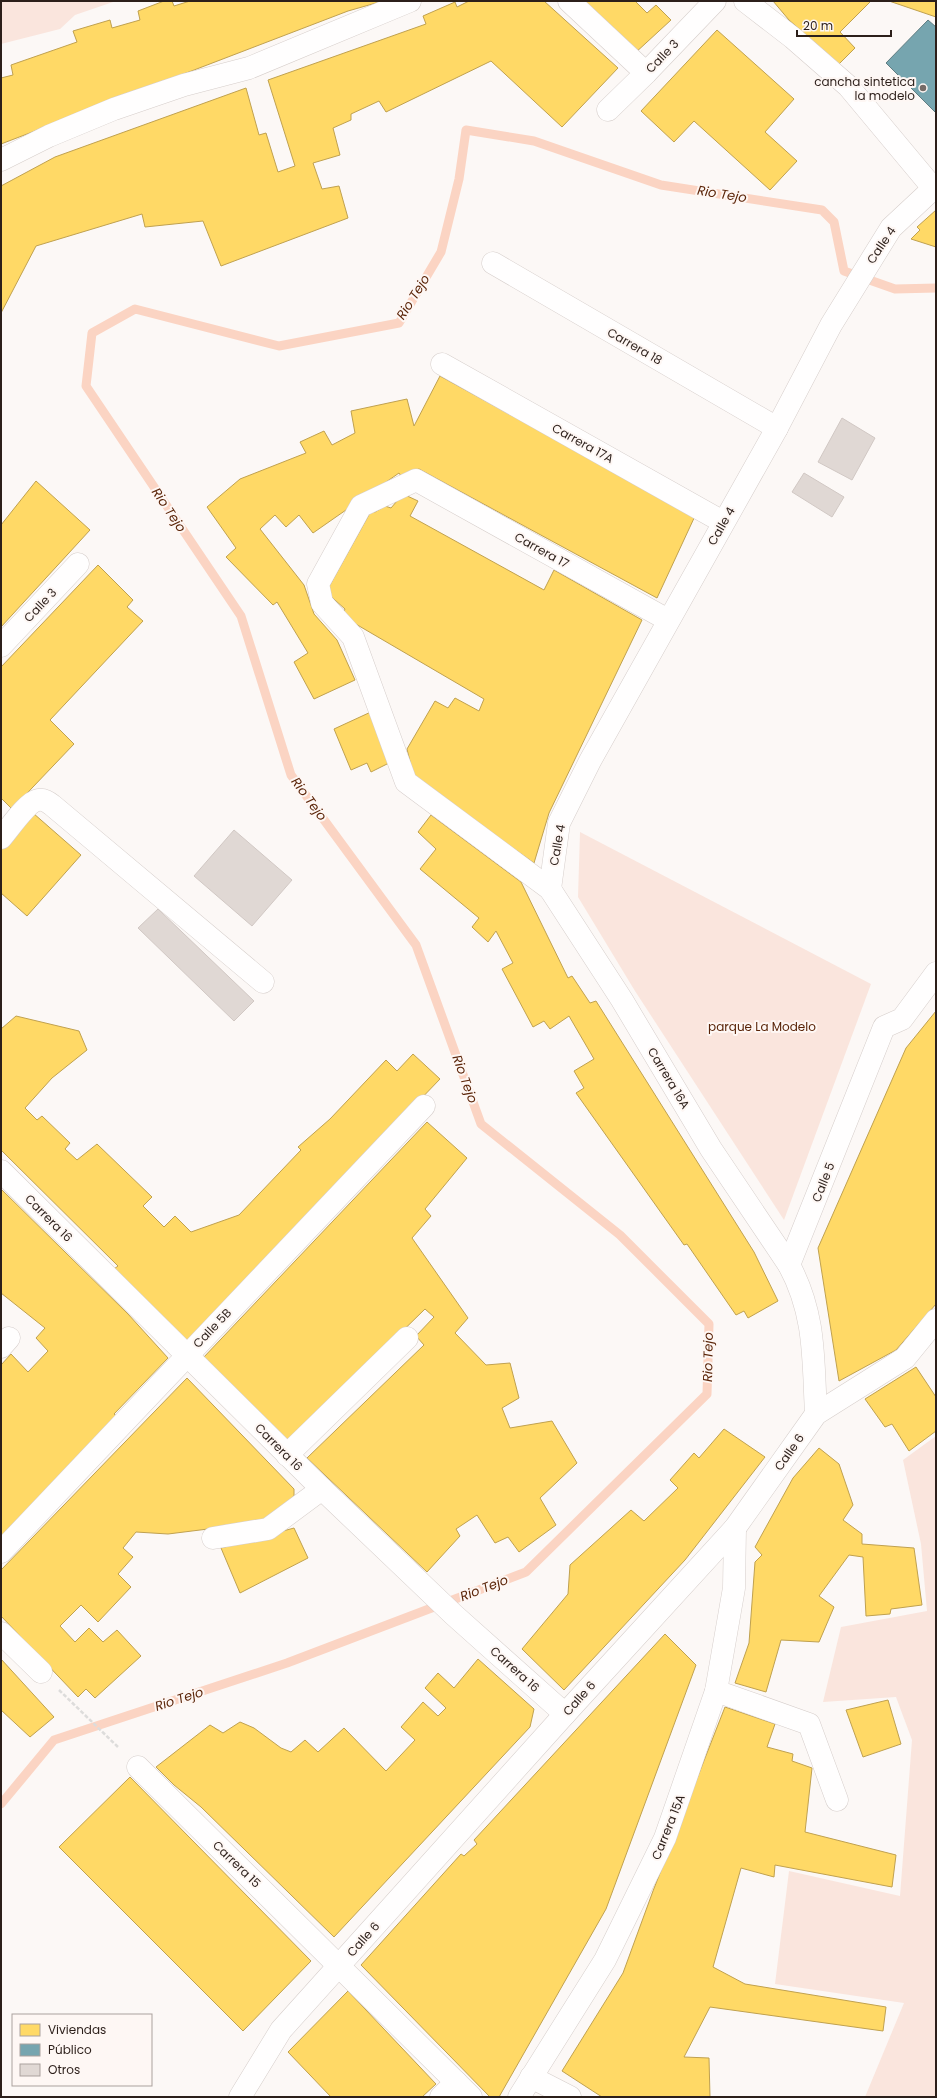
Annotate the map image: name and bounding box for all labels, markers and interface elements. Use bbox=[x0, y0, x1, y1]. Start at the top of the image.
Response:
scale bar bbox=[797, 12, 891, 38]
text: 20 m bbox=[803, 17, 833, 34]
street label: Calle 3 bbox=[642, 35, 682, 77]
place label: cancha sintetica la modelo bbox=[814, 73, 915, 104]
marker: cancha sintetica la modelo bbox=[918, 83, 928, 93]
water label: Rio Tejo bbox=[696, 181, 748, 207]
street label: Calle 4 bbox=[862, 223, 900, 267]
water label: Rio Tejo bbox=[392, 271, 434, 323]
street label: Carrera 18 bbox=[604, 323, 666, 369]
street label: Carrera 17A bbox=[549, 419, 617, 467]
water label: Rio Tejo bbox=[147, 484, 191, 536]
street label: Calle 4 bbox=[703, 503, 739, 548]
street label: Carrera 17 bbox=[512, 528, 573, 572]
street label: Calle 3 bbox=[20, 584, 60, 626]
water label: Rio Tejo bbox=[287, 773, 331, 825]
street label: Calle 4 bbox=[545, 823, 569, 867]
park label: parque La Modelo bbox=[708, 1018, 816, 1035]
street label: Carrera 16A bbox=[644, 1044, 694, 1112]
water label: Rio Tejo bbox=[448, 1052, 482, 1106]
street label: Calle 5 bbox=[807, 1160, 839, 1204]
street label: Carrera 16 bbox=[21, 1190, 77, 1246]
street label: Calle 5B bbox=[189, 1305, 235, 1351]
water label: Rio Tejo bbox=[698, 1332, 718, 1382]
street label: Carrera 16 bbox=[251, 1419, 307, 1475]
street label: Calle 6 bbox=[770, 1430, 808, 1474]
water label: Rio Tejo bbox=[457, 1570, 511, 1606]
street label: Carrera 16 bbox=[487, 1642, 543, 1696]
street label: Calle 6 bbox=[559, 1677, 599, 1719]
water label: Rio Tejo bbox=[152, 1682, 206, 1716]
street label: Carrera 15A bbox=[647, 1792, 689, 1862]
street label: Carrera 15 bbox=[209, 1837, 265, 1891]
street label: Calle 6 bbox=[343, 1918, 383, 1960]
legend bbox=[12, 2014, 152, 2086]
text: Viviendas bbox=[48, 2021, 106, 2038]
text: Público bbox=[48, 2041, 92, 2058]
text: Otros bbox=[48, 2061, 80, 2078]

